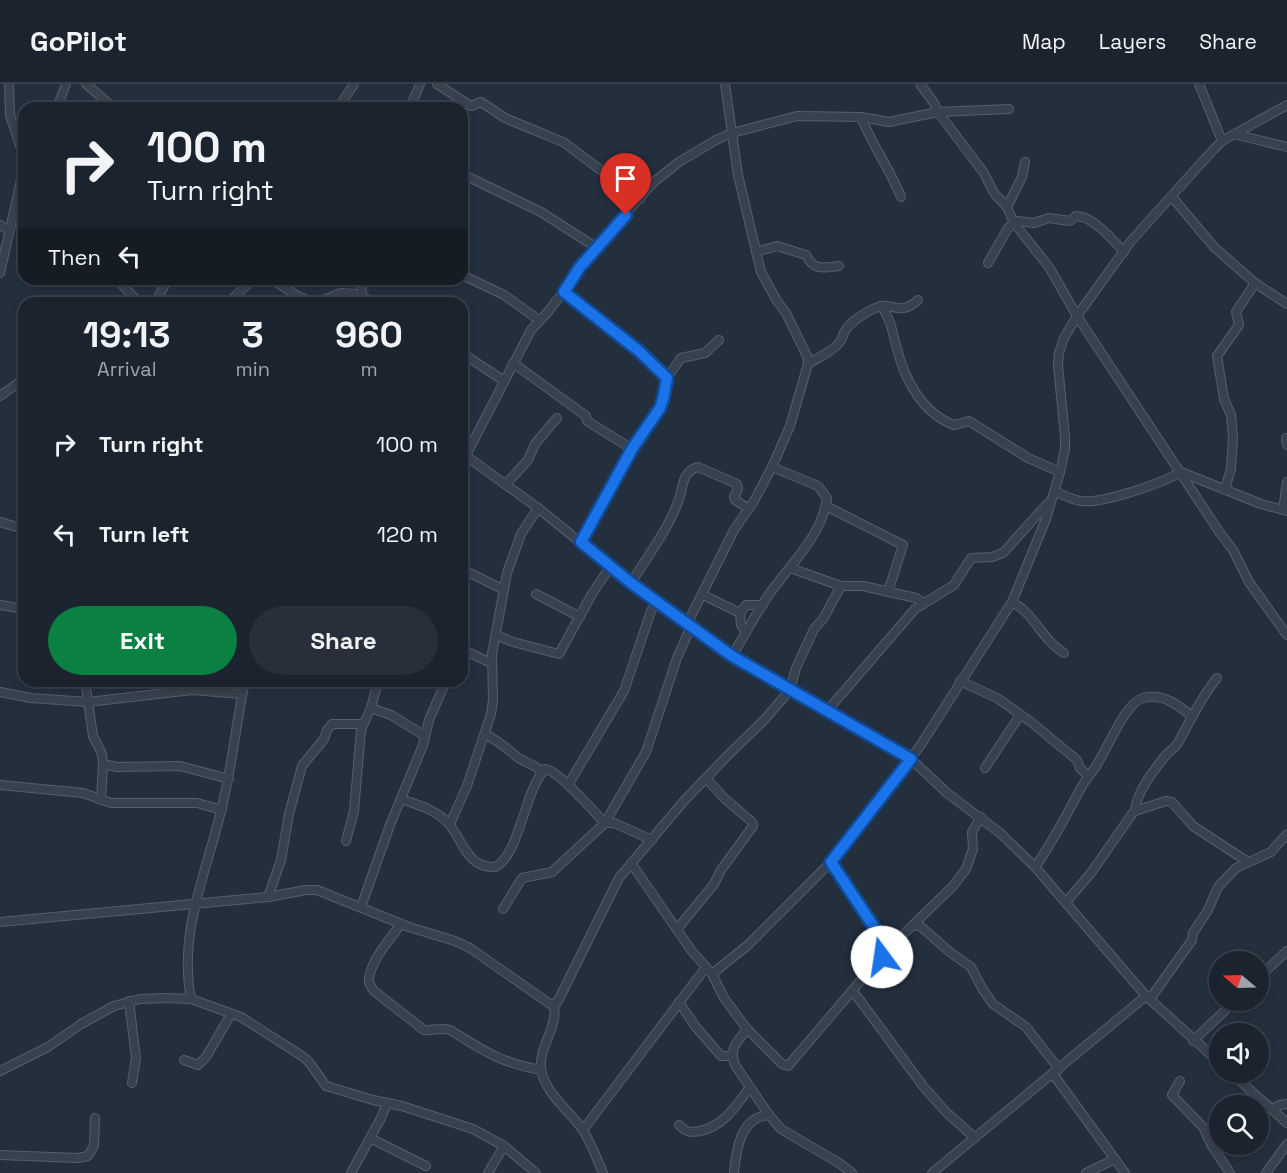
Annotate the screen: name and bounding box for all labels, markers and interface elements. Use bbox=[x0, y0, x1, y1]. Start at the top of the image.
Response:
text: GoPilot bbox=[30, 23, 127, 59]
text: Map bbox=[1022, 28, 1066, 55]
text: Layers bbox=[1099, 28, 1166, 55]
text: Share bbox=[1199, 28, 1257, 55]
text: 100 m bbox=[147, 121, 267, 174]
icon: right bbox=[48, 126, 126, 204]
pin bbox=[600, 153, 651, 215]
icon: arrive bbox=[609, 162, 642, 195]
text: Turn right bbox=[147, 173, 274, 208]
icon: left bbox=[113, 240, 146, 273]
text: Then bbox=[48, 243, 101, 271]
text: 19:13 bbox=[83, 312, 171, 358]
text: 3 bbox=[242, 312, 264, 358]
text: 960 bbox=[335, 312, 403, 358]
text: Arrival bbox=[97, 356, 157, 382]
text: min bbox=[236, 356, 270, 382]
text: m bbox=[360, 356, 378, 382]
icon: right bbox=[48, 428, 81, 461]
text: Turn right bbox=[99, 430, 204, 458]
text: 100 m bbox=[376, 430, 438, 458]
icon: left bbox=[48, 518, 81, 551]
text: Turn left bbox=[99, 520, 189, 548]
text: 120 m bbox=[377, 520, 438, 548]
button: Exit bbox=[48, 606, 237, 675]
button: Share bbox=[249, 606, 438, 675]
position arrow bbox=[850, 925, 914, 989]
north arrow bbox=[1209, 951, 1269, 1011]
map controls bbox=[1209, 951, 1269, 1155]
button: sound bbox=[1209, 1023, 1269, 1083]
button: search bbox=[1209, 1095, 1269, 1155]

